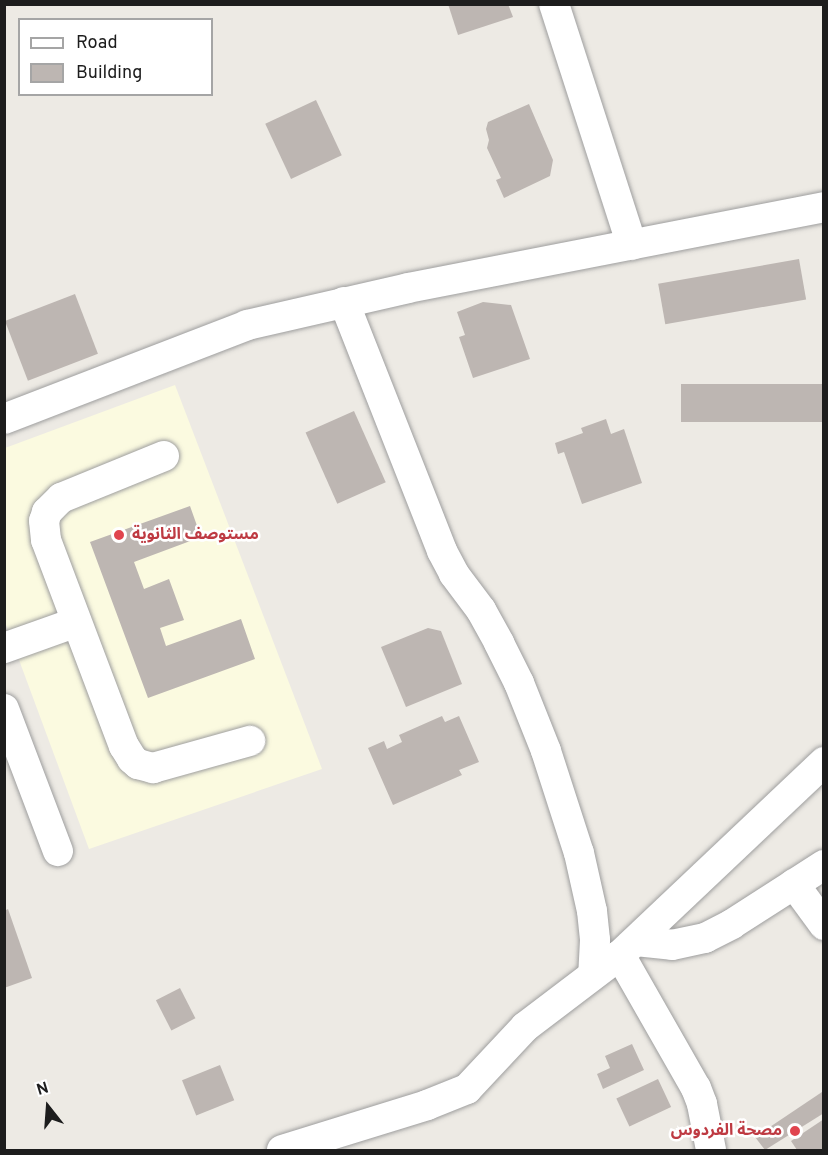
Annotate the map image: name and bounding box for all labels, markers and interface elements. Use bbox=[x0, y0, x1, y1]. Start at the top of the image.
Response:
legend bbox=[18, 18, 213, 96]
text: Road bbox=[76, 32, 118, 55]
text: Building bbox=[76, 62, 142, 85]
place label: مستوصف الثانوية bbox=[132, 525, 259, 545]
marker: مستوصف الثانوية bbox=[110, 526, 128, 544]
north arrow bbox=[18, 1077, 78, 1137]
text: N bbox=[34, 1079, 51, 1101]
place label: مصحة الفردوس bbox=[671, 1121, 782, 1141]
marker: مصحة الفردوس bbox=[786, 1122, 804, 1140]

